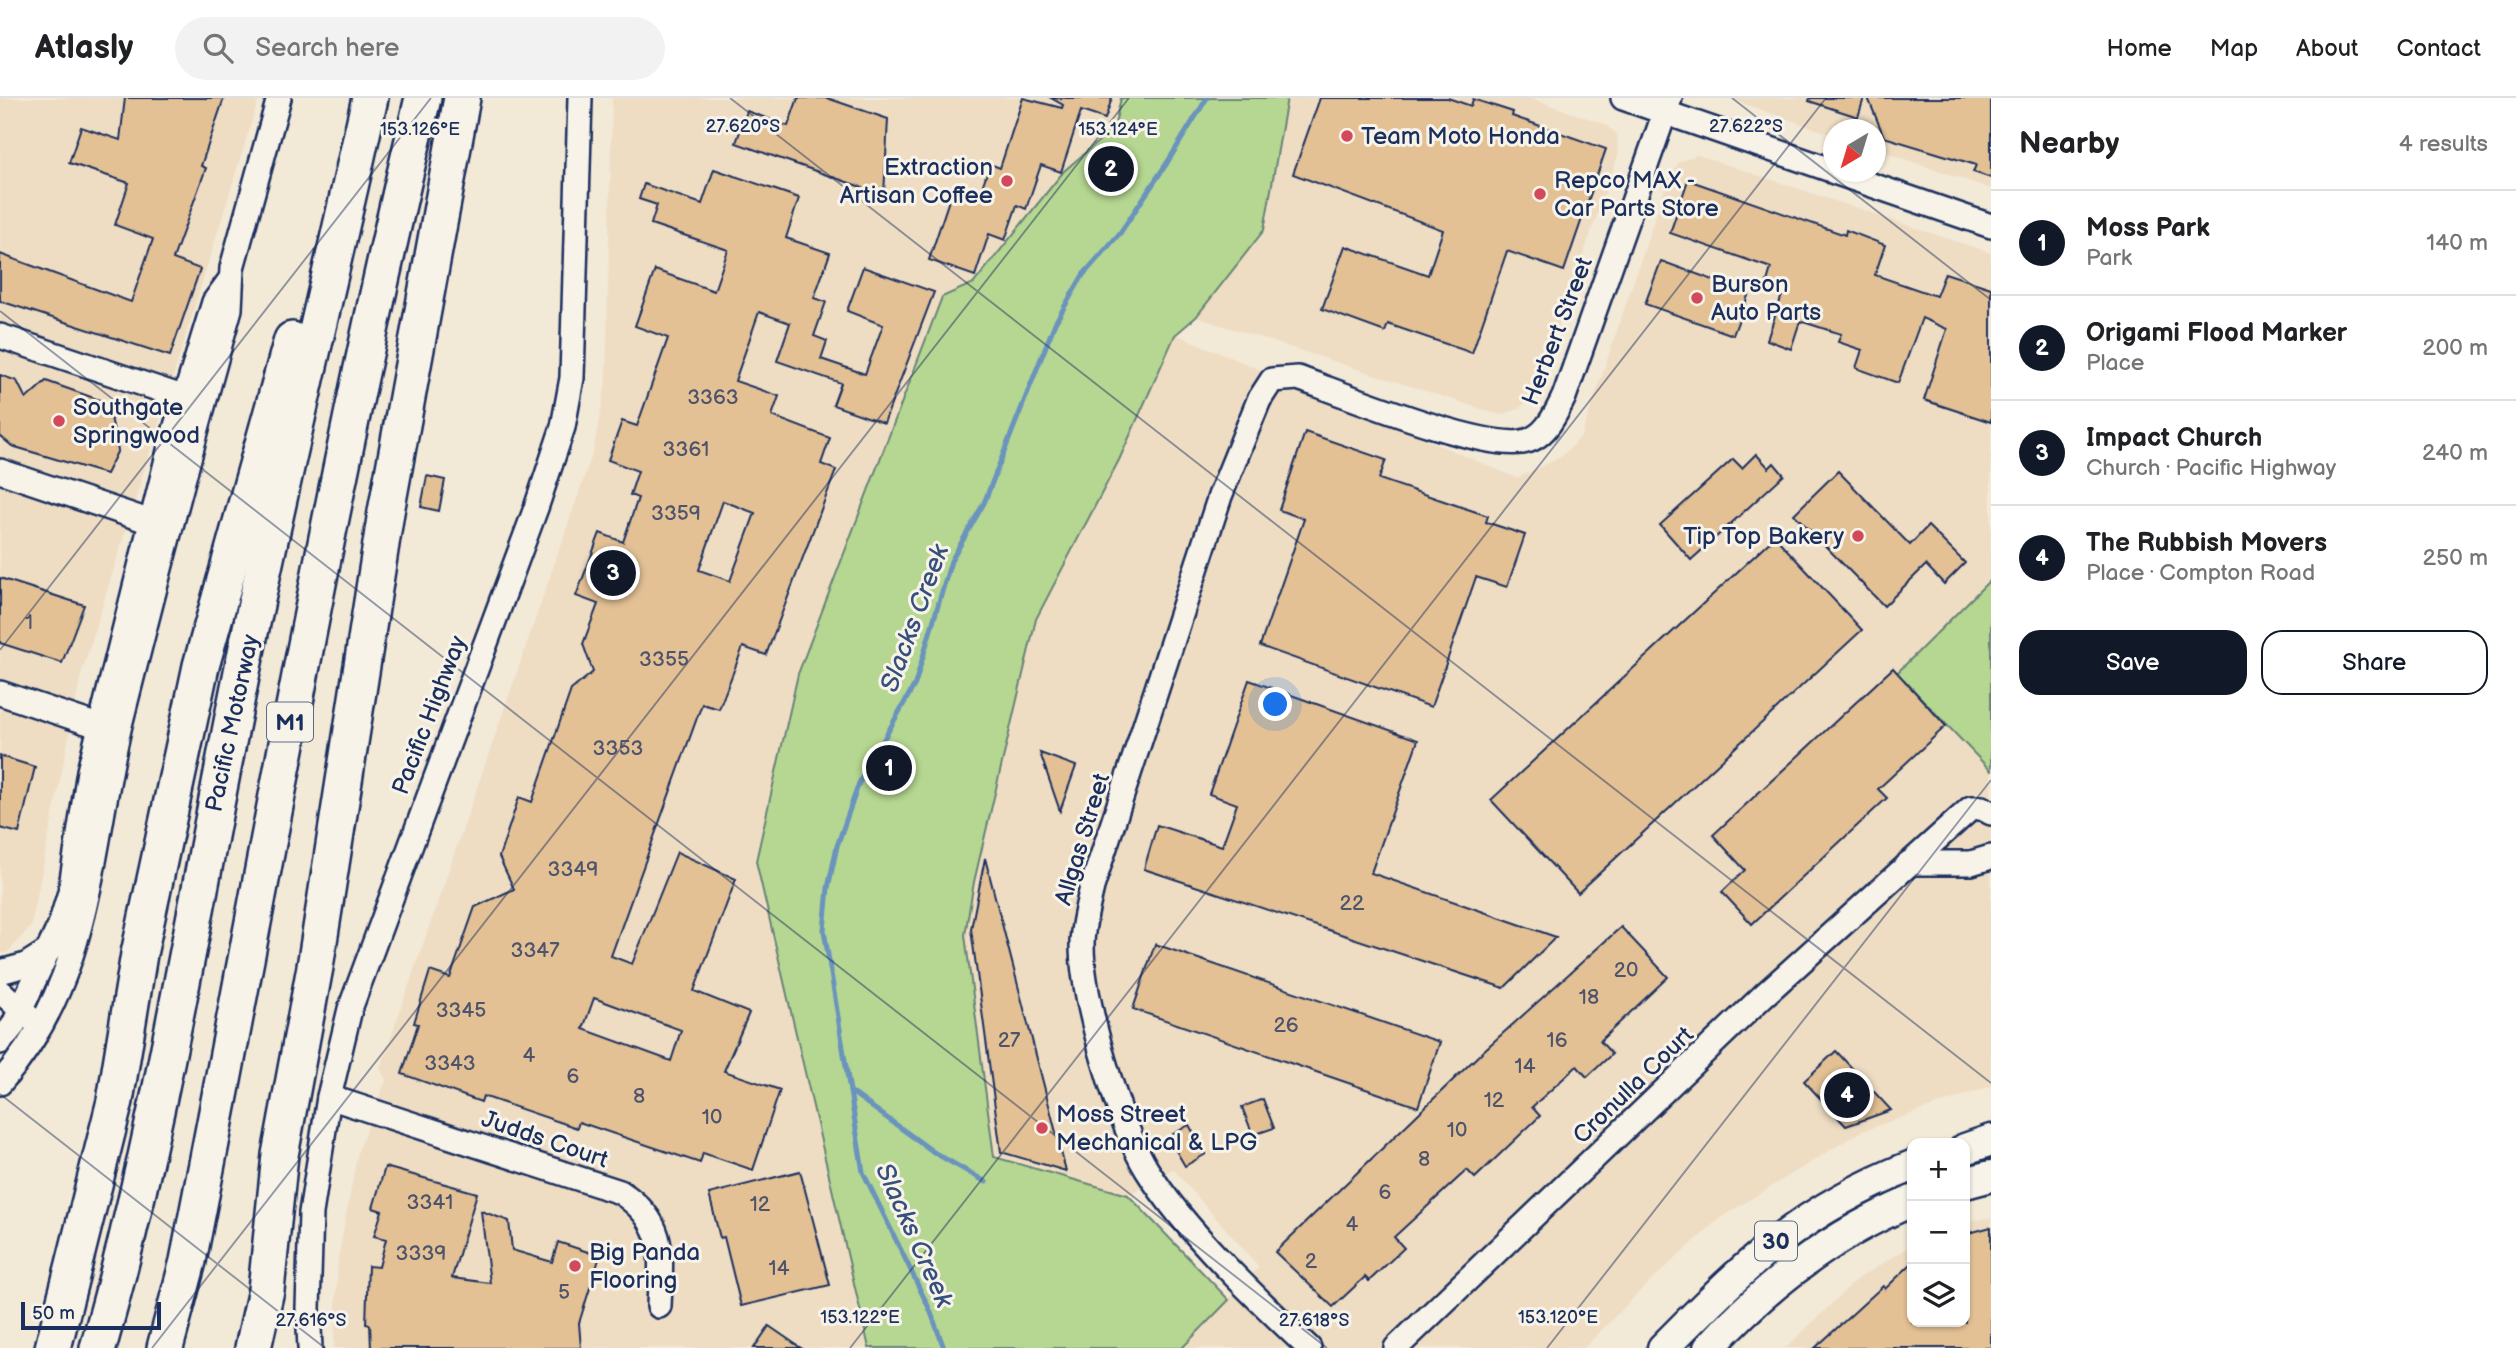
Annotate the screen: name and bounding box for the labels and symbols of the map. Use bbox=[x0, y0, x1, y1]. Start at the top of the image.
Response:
text: 27.620°S bbox=[706, 116, 780, 137]
text: 27.622°S bbox=[1709, 116, 1783, 137]
text: 153.126°E bbox=[380, 119, 460, 140]
text: 153.124°E bbox=[1078, 119, 1158, 140]
north arrow bbox=[1823, 119, 1886, 182]
place label: Team Moto Honda bbox=[1361, 122, 1560, 151]
marker: Team Moto Honda bbox=[1339, 128, 1355, 144]
pin: 2 bbox=[1088, 143, 1134, 195]
place label: Extraction Artisan Coffee bbox=[840, 153, 993, 210]
place label: Repco MAX - Car Parts Store bbox=[1554, 166, 1719, 223]
marker: Extraction Artisan Coffee bbox=[999, 173, 1015, 189]
marker: Repco MAX - Car Parts Store bbox=[1532, 186, 1548, 202]
street label: Herbert Street bbox=[1516, 252, 1599, 409]
place label: Burson Auto Parts bbox=[1711, 270, 1821, 327]
marker: Burson Auto Parts bbox=[1689, 290, 1705, 306]
house number: 3363 bbox=[687, 385, 739, 410]
place label: Southgate Springwood bbox=[73, 393, 200, 450]
marker: Southgate Springwood bbox=[51, 413, 67, 429]
house number: 3361 bbox=[663, 437, 709, 462]
house number: 3359 bbox=[651, 501, 701, 526]
place label: Tip Top Bakery bbox=[1683, 522, 1844, 551]
marker: Tip Top Bakery bbox=[1850, 528, 1866, 544]
water label: Slacks Creek bbox=[874, 539, 957, 697]
pin: 3 bbox=[590, 547, 636, 599]
house number: 1 bbox=[25, 610, 33, 635]
street label: Pacific Motorway bbox=[200, 632, 265, 814]
street label: Pacific Highway bbox=[386, 632, 473, 799]
house number: 3355 bbox=[639, 647, 689, 672]
your location bbox=[1258, 687, 1292, 721]
road number: M1 bbox=[267, 702, 313, 742]
house number: 3353 bbox=[593, 736, 643, 761]
pin: 1 bbox=[866, 742, 912, 794]
street label: Allgas Street bbox=[1049, 769, 1116, 909]
house number: 3349 bbox=[548, 857, 598, 882]
house number: 22 bbox=[1340, 891, 1365, 916]
house number: 3347 bbox=[511, 938, 560, 963]
house number: 20 bbox=[1614, 958, 1638, 983]
house number: 18 bbox=[1579, 985, 1599, 1010]
house number: 3345 bbox=[436, 998, 486, 1023]
house number: 26 bbox=[1273, 1013, 1299, 1038]
street label: Cronulla Court bbox=[1567, 1020, 1700, 1150]
house number: 27 bbox=[998, 1028, 1021, 1053]
house number: 16 bbox=[1547, 1028, 1568, 1053]
house number: 4 bbox=[523, 1043, 536, 1068]
house number: 3343 bbox=[424, 1051, 476, 1076]
house number: 14 bbox=[1515, 1054, 1536, 1079]
house number: 6 bbox=[567, 1064, 580, 1089]
pin: 4 bbox=[1824, 1069, 1870, 1121]
house number: 8 bbox=[633, 1084, 645, 1109]
house number: 12 bbox=[1484, 1088, 1505, 1113]
place label: Moss Street Mechanical & LPG bbox=[1056, 1100, 1257, 1157]
street label: Judds Court bbox=[478, 1104, 612, 1175]
house number: 10 bbox=[702, 1105, 722, 1130]
house number: 10 bbox=[1447, 1118, 1467, 1143]
marker: Moss Street Mechanical & LPG bbox=[1034, 1120, 1050, 1136]
house number: 8 bbox=[1418, 1147, 1430, 1172]
water label: Slacks Creek bbox=[868, 1159, 960, 1314]
house number: 6 bbox=[1379, 1180, 1392, 1205]
house number: 3341 bbox=[407, 1190, 453, 1215]
house number: 12 bbox=[750, 1192, 771, 1217]
house number: 4 bbox=[1346, 1212, 1359, 1237]
road number: 30 bbox=[1755, 1222, 1797, 1260]
place label: Big Panda Flooring bbox=[589, 1238, 700, 1295]
house number: 3339 bbox=[396, 1241, 446, 1266]
house number: 2 bbox=[1305, 1249, 1318, 1274]
house number: 14 bbox=[769, 1256, 790, 1281]
marker: Big Panda Flooring bbox=[567, 1258, 583, 1274]
house number: 5 bbox=[558, 1280, 570, 1305]
scale bar bbox=[21, 1299, 161, 1331]
text: 153.122°E bbox=[820, 1307, 900, 1328]
text: 153.120°E bbox=[1518, 1307, 1598, 1328]
text: 27.616°S bbox=[276, 1310, 346, 1331]
text: 27.618°S bbox=[1279, 1310, 1349, 1331]

